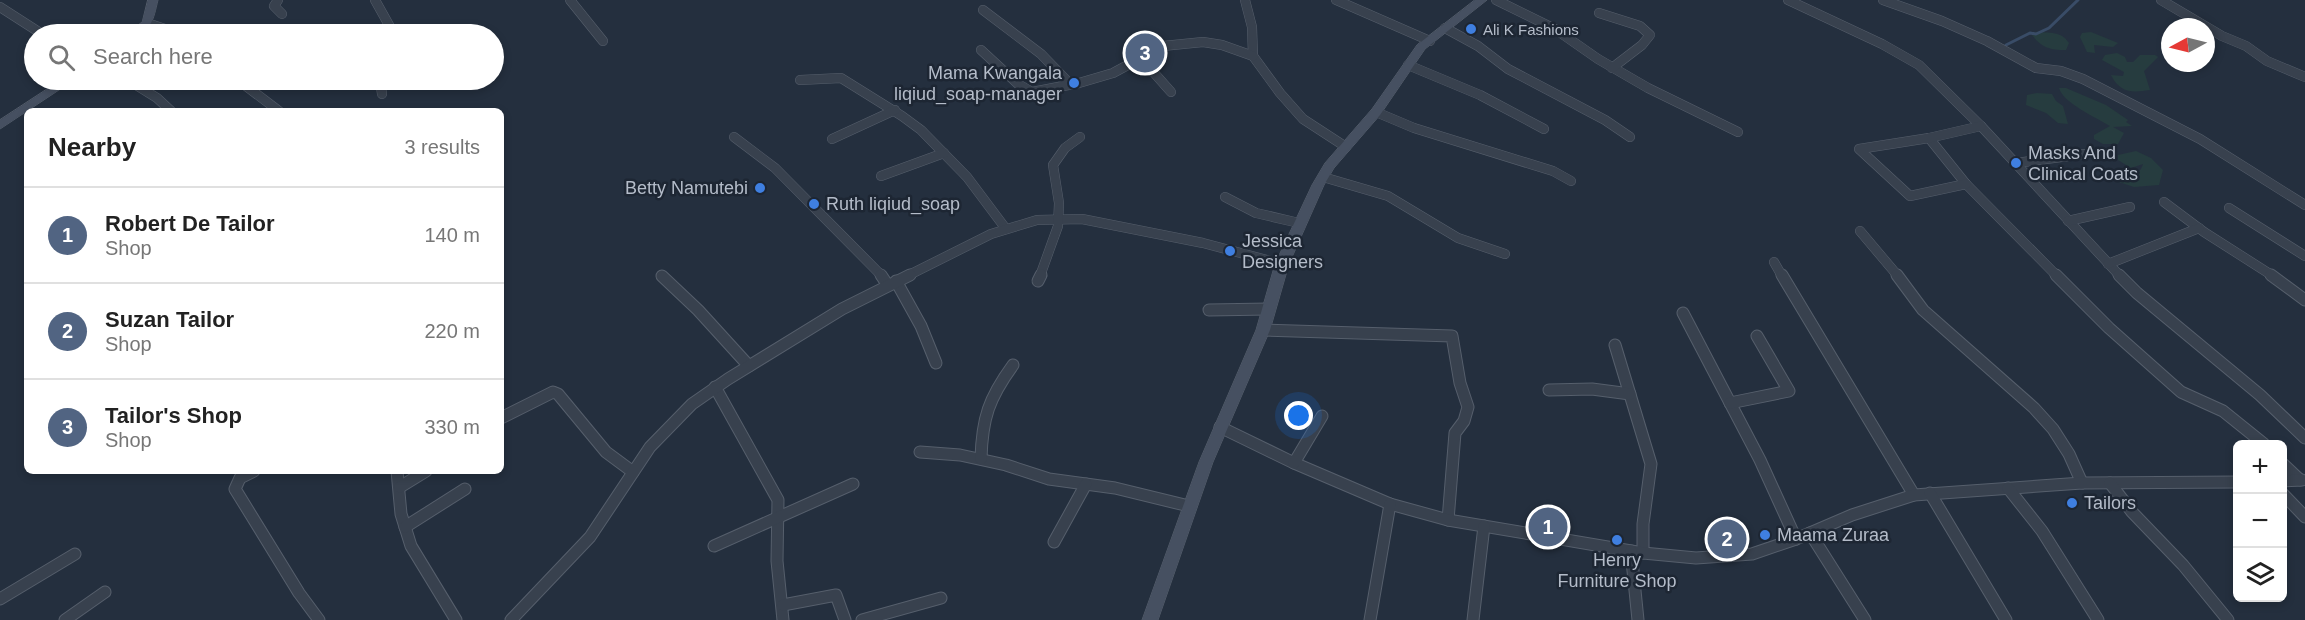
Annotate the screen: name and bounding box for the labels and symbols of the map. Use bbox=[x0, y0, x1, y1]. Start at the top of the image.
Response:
north arrow bbox=[2161, 18, 2215, 72]
place label: Ali K Fashions bbox=[1483, 21, 1579, 38]
marker: Ali K Fashions bbox=[1464, 22, 1478, 36]
pin: 3 bbox=[1126, 31, 1164, 76]
place label: Mama Kwangala liqiud_soap-manager bbox=[894, 63, 1063, 105]
marker: Mama Kwangala liqiud_soap-manager bbox=[1067, 76, 1081, 90]
place label: Masks And Clinical Coats bbox=[2028, 143, 2138, 184]
marker: Masks And Clinical Coats bbox=[2009, 156, 2023, 170]
place label: Betty Namutebi bbox=[625, 178, 748, 198]
marker: Betty Namutebi bbox=[753, 181, 767, 195]
place label: Ruth liqiud_soap bbox=[826, 194, 960, 215]
marker: Ruth liqiud_soap bbox=[807, 197, 821, 211]
place label: Jessica Designers bbox=[1242, 231, 1323, 272]
marker: Jessica Designers bbox=[1223, 244, 1237, 258]
your location bbox=[1284, 401, 1313, 430]
place label: Tailors bbox=[2084, 493, 2136, 513]
marker: Tailors bbox=[2065, 496, 2079, 510]
pin: 1 bbox=[1528, 504, 1568, 550]
pin: 2 bbox=[1708, 516, 1746, 562]
place label: Maama Zuraa bbox=[1777, 525, 1890, 545]
marker: Maama Zuraa bbox=[1758, 528, 1772, 542]
marker: Henry Furniture Shop bbox=[1610, 533, 1624, 547]
place label: Henry Furniture Shop bbox=[1557, 550, 1677, 591]

